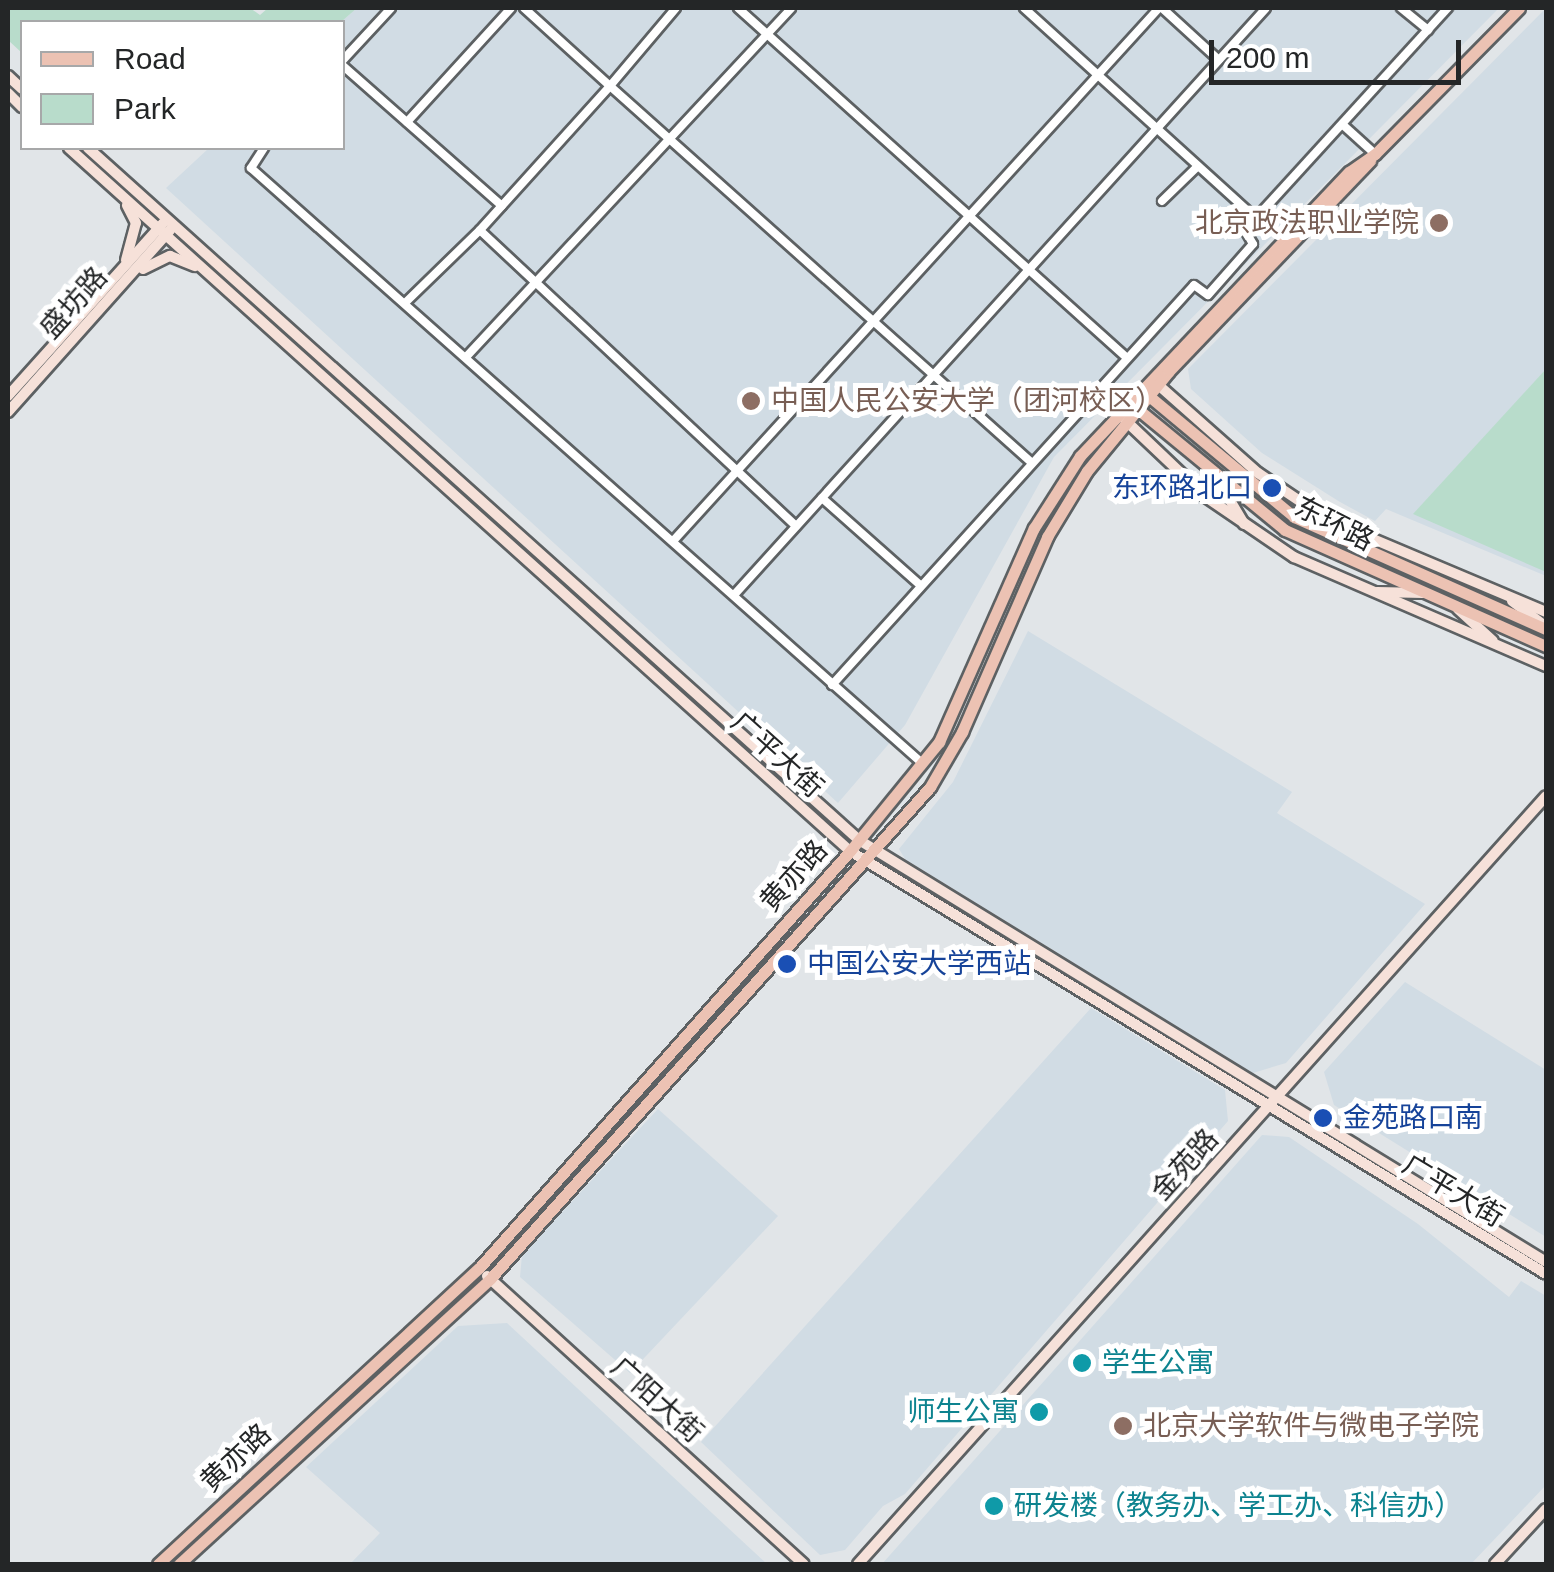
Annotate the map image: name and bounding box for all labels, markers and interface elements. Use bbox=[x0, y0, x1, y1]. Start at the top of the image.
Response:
legend bbox=[20, 20, 345, 150]
scale bar bbox=[1214, 20, 1466, 82]
text: 200 m bbox=[1226, 41, 1309, 74]
text: Road bbox=[114, 42, 186, 75]
text: Park bbox=[114, 92, 176, 125]
place label: 北京政法职业学院 bbox=[1195, 206, 1419, 240]
marker: 北京政法职业学院 bbox=[1428, 212, 1450, 234]
street label: 盛坊路 bbox=[33, 261, 115, 345]
place label: 中国人民公安大学（团河校区） bbox=[771, 384, 1163, 418]
marker: 中国人民公安大学（团河校区） bbox=[740, 390, 762, 412]
place label: 东环路北口 bbox=[1112, 471, 1252, 505]
marker: 东环路北口 bbox=[1261, 477, 1283, 499]
street label: 东环路 bbox=[1289, 490, 1379, 558]
street label: 广平大街 bbox=[724, 705, 830, 805]
street label: 黄亦路 bbox=[753, 834, 835, 918]
place label: 中国公安大学西站 bbox=[807, 947, 1031, 981]
marker: 中国公安大学西站 bbox=[776, 953, 798, 975]
place label: 金苑路口南 bbox=[1343, 1101, 1483, 1135]
marker: 金苑路口南 bbox=[1312, 1107, 1334, 1129]
street label: 金苑路 bbox=[1144, 1123, 1226, 1207]
street label: 广平大街 bbox=[1396, 1148, 1510, 1234]
place label: 学生公寓 bbox=[1102, 1346, 1214, 1380]
street label: 广阳大街 bbox=[604, 1350, 710, 1450]
marker: 学生公寓 bbox=[1071, 1352, 1093, 1374]
place label: 师生公寓 bbox=[907, 1395, 1019, 1429]
marker: 师生公寓 bbox=[1028, 1401, 1050, 1423]
place label: 北京大学软件与微电子学院 bbox=[1143, 1409, 1479, 1443]
marker: 北京大学软件与微电子学院 bbox=[1112, 1415, 1134, 1437]
street label: 黄亦路 bbox=[194, 1417, 278, 1499]
place label: 研发楼（教务办、学工办、科信办） bbox=[1014, 1489, 1462, 1523]
marker: 研发楼（教务办、学工办、科信办） bbox=[983, 1495, 1005, 1517]

